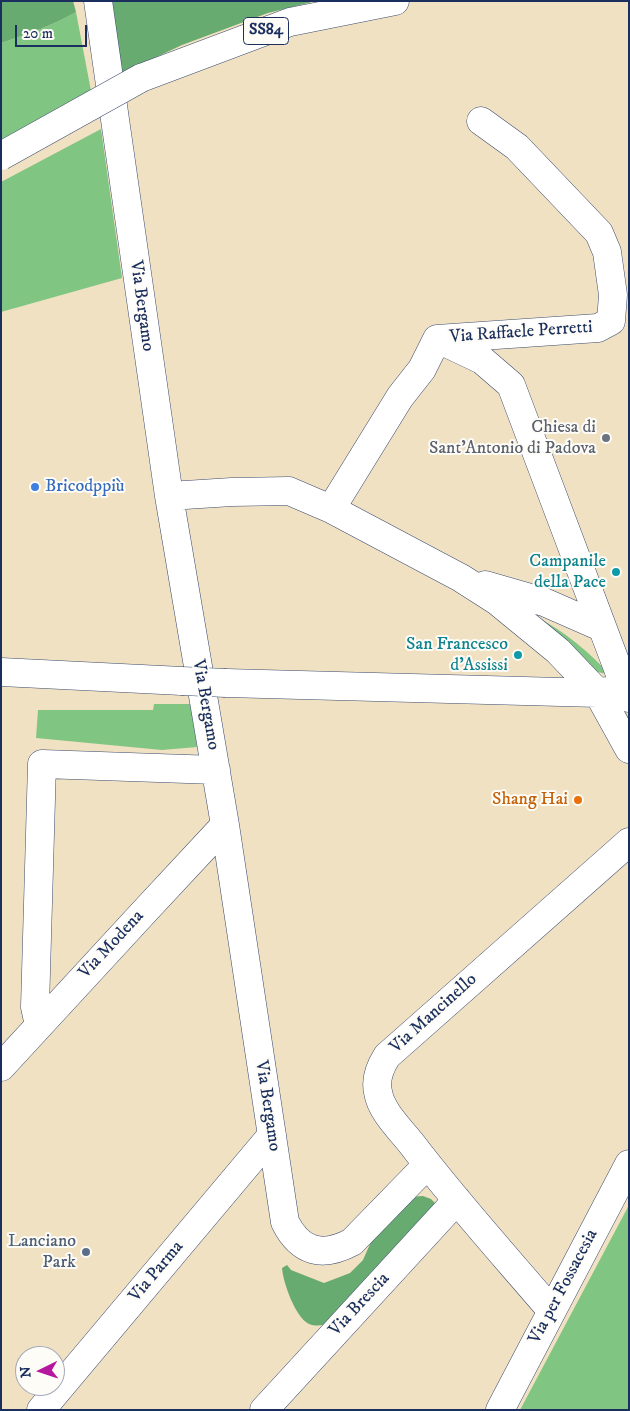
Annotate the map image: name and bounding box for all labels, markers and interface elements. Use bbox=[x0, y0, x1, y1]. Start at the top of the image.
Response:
scale bar bbox=[18, 15, 90, 47]
road number: SS84 bbox=[244, 18, 288, 44]
text: 20 m bbox=[23, 24, 53, 43]
street label: Via Bergamo bbox=[124, 259, 158, 353]
street label: Via Raffaele Perretti bbox=[449, 317, 593, 349]
place label: Chiesa di Sant'Antonio di Padova bbox=[429, 417, 596, 459]
marker: Chiesa di Sant'Antonio di Padova bbox=[600, 432, 612, 444]
place label: Bricodppiù bbox=[45, 476, 124, 498]
marker: Bricodppiù bbox=[29, 481, 41, 493]
place label: Campanile della Pace bbox=[529, 551, 606, 594]
marker: Campanile della Pace bbox=[610, 566, 622, 578]
place label: San Francesco d'Assissi bbox=[406, 634, 508, 676]
marker: San Francesco d'Assissi bbox=[512, 649, 524, 661]
street label: Via Bergamo bbox=[186, 658, 224, 752]
place label: Shang Hai bbox=[492, 789, 568, 811]
marker: Shang Hai bbox=[572, 794, 584, 806]
street label: Via Modena bbox=[75, 906, 149, 984]
street label: Via Mancinello bbox=[386, 969, 482, 1059]
street label: Via Bergamo bbox=[249, 1059, 285, 1153]
street label: Via per Fossacesia bbox=[525, 1226, 603, 1348]
place label: Lanciano Park bbox=[8, 1231, 76, 1274]
street label: Via Parma bbox=[125, 1237, 189, 1307]
marker: Lanciano Park bbox=[80, 1246, 92, 1258]
street label: Via Brescia bbox=[325, 1269, 395, 1341]
north arrow bbox=[15, 1346, 65, 1396]
text: N bbox=[17, 1366, 35, 1378]

